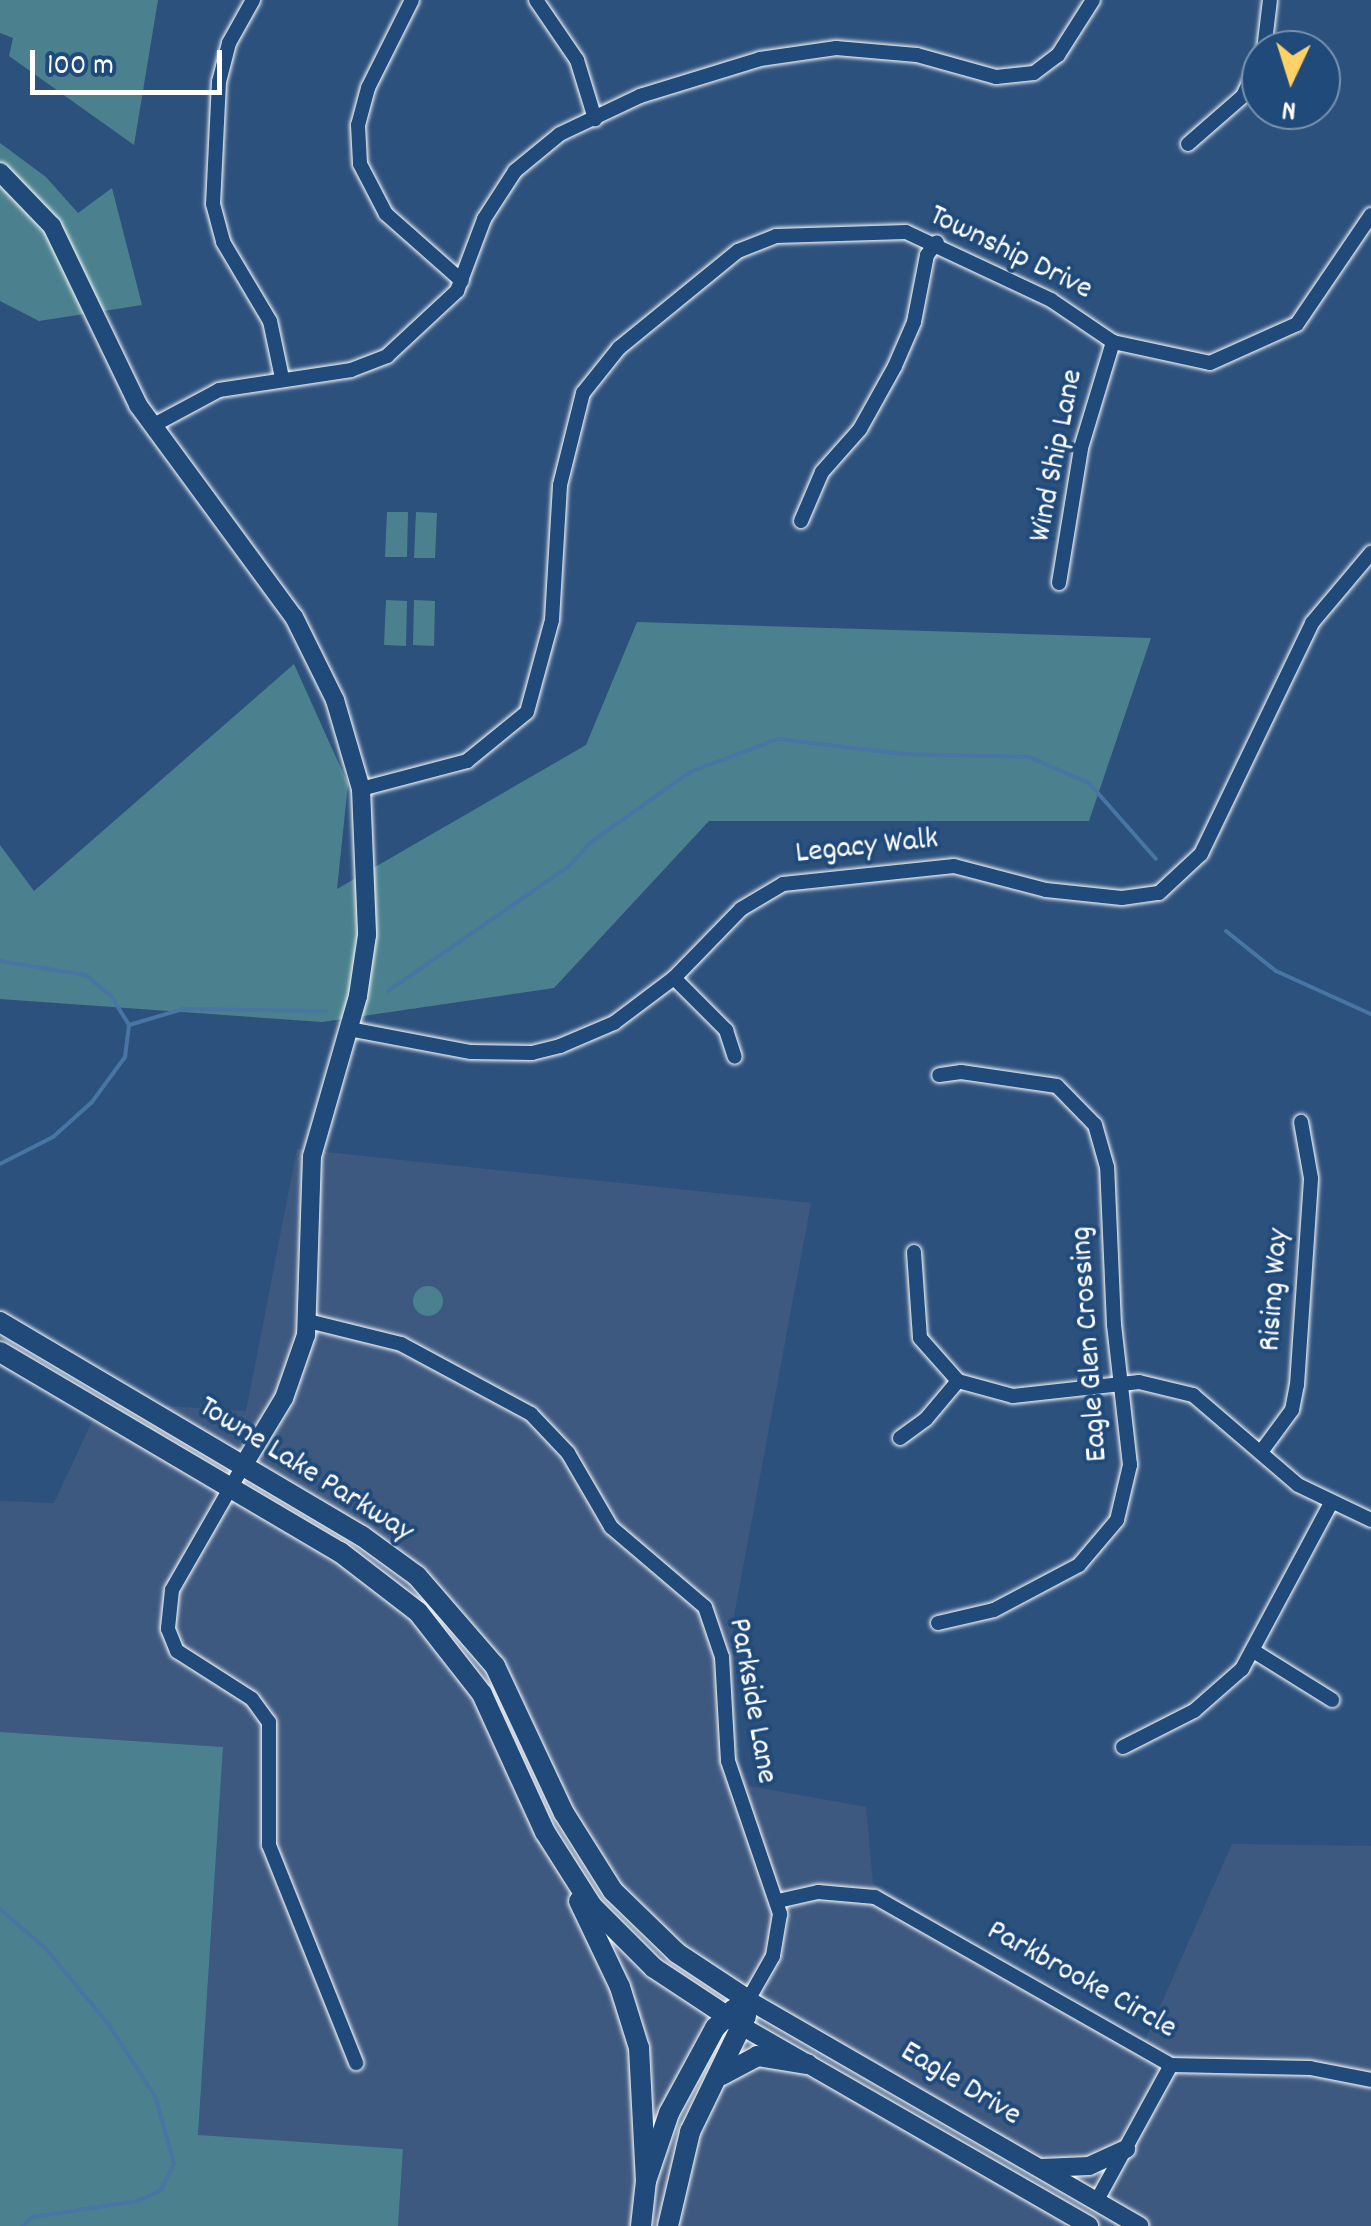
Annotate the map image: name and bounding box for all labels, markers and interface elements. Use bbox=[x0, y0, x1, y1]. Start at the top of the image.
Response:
scale bar bbox=[35, 30, 228, 92]
north arrow bbox=[1241, 30, 1341, 130]
text: 100 m bbox=[47, 46, 114, 89]
text: N bbox=[1281, 87, 1297, 128]
street label: Township Drive bbox=[922, 198, 1098, 310]
street label: Wind Ship Lane bbox=[1022, 366, 1094, 546]
street label: Legacy Walk bbox=[794, 821, 940, 875]
street label: Eagle Glen Crossing bbox=[1064, 1225, 1118, 1463]
street label: Rising Way bbox=[1253, 1227, 1299, 1353]
street label: Towne Lake Parkway bbox=[190, 1389, 420, 1553]
street label: Parkside Lane bbox=[718, 1615, 784, 1787]
street label: Parkbrooke Circle bbox=[979, 1913, 1183, 2049]
street label: Eagle Drive bbox=[893, 2034, 1027, 2136]

